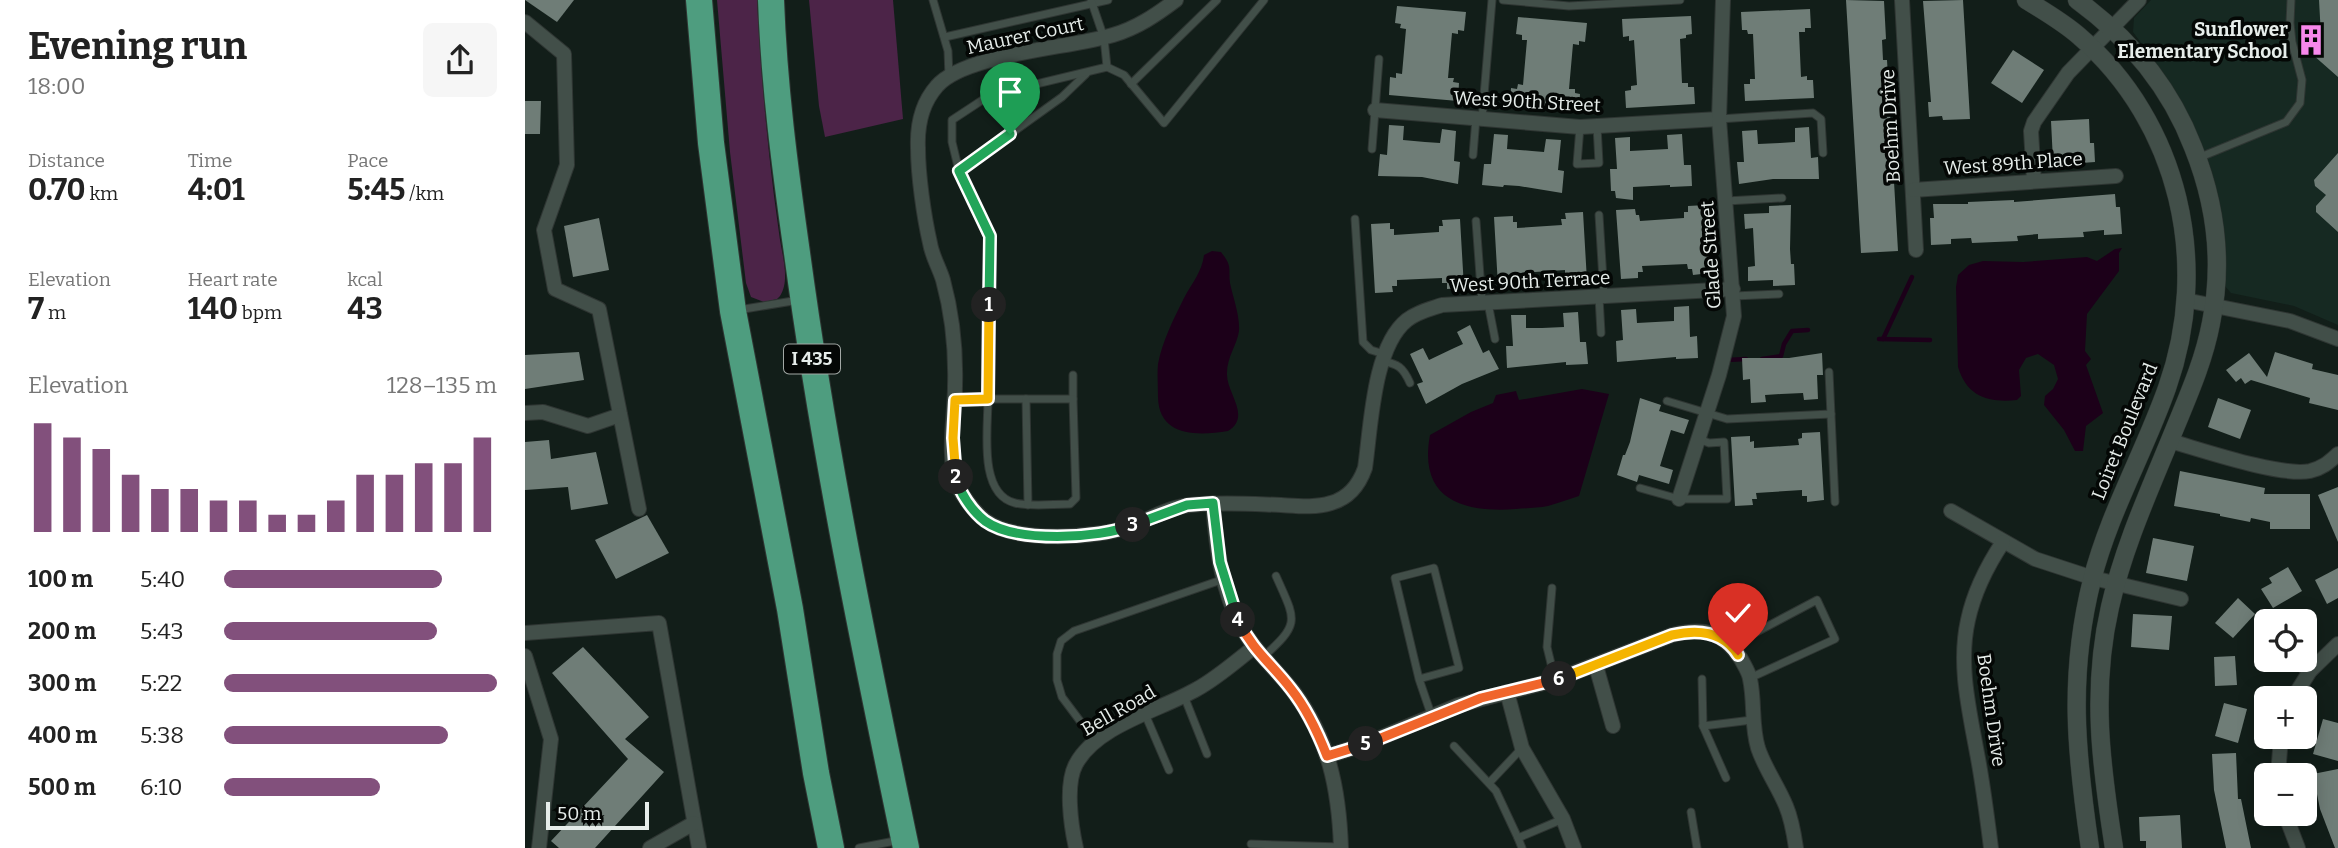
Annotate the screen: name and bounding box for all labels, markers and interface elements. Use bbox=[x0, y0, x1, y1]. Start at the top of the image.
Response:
street label: Maurer Court bbox=[964, 12, 1086, 59]
place label: Sunflower Elementary School bbox=[2117, 18, 2288, 63]
text: Evening run bbox=[28, 23, 247, 69]
button: share bbox=[423, 23, 497, 97]
building icon: Sunflower Elementary School bbox=[2294, 23, 2328, 57]
pin bbox=[980, 62, 1040, 134]
street label: Boehm Drive bbox=[1876, 68, 1905, 183]
text: 18:00 bbox=[28, 72, 86, 100]
icon: arrive bbox=[991, 73, 1029, 111]
street label: West 90th Street bbox=[1453, 86, 1601, 117]
street label: West 89th Place bbox=[1943, 147, 2083, 180]
text: Distance bbox=[28, 149, 105, 172]
text: Time bbox=[188, 149, 233, 172]
text: Pace bbox=[347, 149, 388, 172]
text: 0.70 bbox=[28, 172, 86, 208]
text: 4:01 bbox=[188, 172, 245, 208]
text: 5:45 bbox=[347, 172, 405, 208]
text: km bbox=[86, 182, 118, 205]
text: /km bbox=[405, 182, 444, 205]
street label: Glade Street bbox=[1695, 200, 1726, 310]
street label: West 90th Terrace bbox=[1449, 266, 1611, 297]
text: Elevation bbox=[28, 268, 111, 291]
text: Heart rate bbox=[188, 268, 278, 291]
text: kcal bbox=[347, 268, 383, 291]
pin: 1 bbox=[972, 288, 1007, 322]
text: 7 bbox=[28, 291, 44, 327]
text: 140 bbox=[188, 291, 238, 327]
text: 43 bbox=[347, 291, 383, 327]
text: 1 bbox=[984, 293, 993, 316]
text: m bbox=[44, 301, 66, 324]
text: bpm bbox=[238, 301, 282, 324]
road number: I 435 bbox=[784, 344, 840, 374]
street label: Loiret Boulevard bbox=[2087, 359, 2162, 503]
text: Elevation bbox=[28, 371, 128, 399]
text: 128–135 m bbox=[387, 371, 497, 399]
pin: 2 bbox=[939, 460, 973, 494]
text: 2 bbox=[950, 465, 961, 488]
pin: 3 bbox=[1115, 508, 1151, 542]
text: 3 bbox=[1127, 513, 1138, 536]
text: 100 m bbox=[28, 565, 93, 593]
text: 5:40 bbox=[140, 565, 185, 593]
pin bbox=[1708, 583, 1768, 655]
icon: check bbox=[1719, 594, 1757, 632]
pin: 4 bbox=[1221, 602, 1255, 638]
text: 4 bbox=[1232, 608, 1243, 631]
map controls bbox=[2254, 609, 2317, 826]
button: locate bbox=[2254, 609, 2317, 672]
text: 200 m bbox=[28, 617, 96, 645]
text: 5:43 bbox=[140, 617, 184, 645]
street label: Boehm Drive bbox=[1972, 652, 2011, 768]
pin: 6 bbox=[1541, 662, 1577, 696]
text: 6 bbox=[1553, 667, 1564, 690]
text: 300 m bbox=[28, 669, 97, 697]
text: 5:22 bbox=[140, 669, 182, 697]
street label: Bell Road bbox=[1077, 680, 1159, 741]
button: + bbox=[2254, 686, 2317, 749]
text: 400 m bbox=[28, 721, 97, 749]
text: 5:38 bbox=[140, 721, 184, 749]
pin: 5 bbox=[1349, 726, 1383, 762]
text: 5 bbox=[1360, 732, 1371, 755]
button: − bbox=[2254, 763, 2317, 826]
text: 500 m bbox=[28, 773, 96, 801]
text: 6:10 bbox=[140, 773, 182, 801]
scale bar bbox=[546, 799, 649, 831]
text: 50 m bbox=[557, 802, 601, 825]

